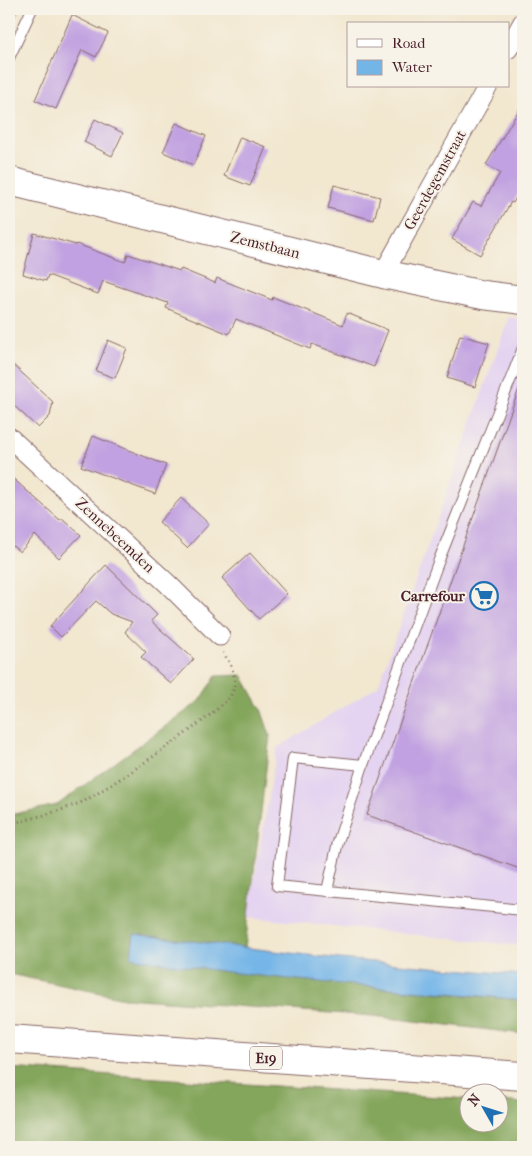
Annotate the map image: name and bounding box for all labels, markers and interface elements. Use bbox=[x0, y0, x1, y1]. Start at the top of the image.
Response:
legend bbox=[347, 22, 510, 88]
text: Road bbox=[392, 34, 426, 52]
text: Water bbox=[391, 58, 432, 76]
street label: Geerdegemstraat bbox=[400, 126, 470, 233]
street label: Zemstbaan bbox=[228, 228, 302, 262]
street label: Zennebeemden bbox=[72, 494, 159, 576]
supermarket icon: Carrefour bbox=[469, 581, 499, 611]
place label: Carrefour bbox=[401, 587, 466, 605]
road number: E19 bbox=[250, 1046, 282, 1070]
north arrow bbox=[460, 1084, 510, 1134]
text: N bbox=[464, 1090, 484, 1110]

